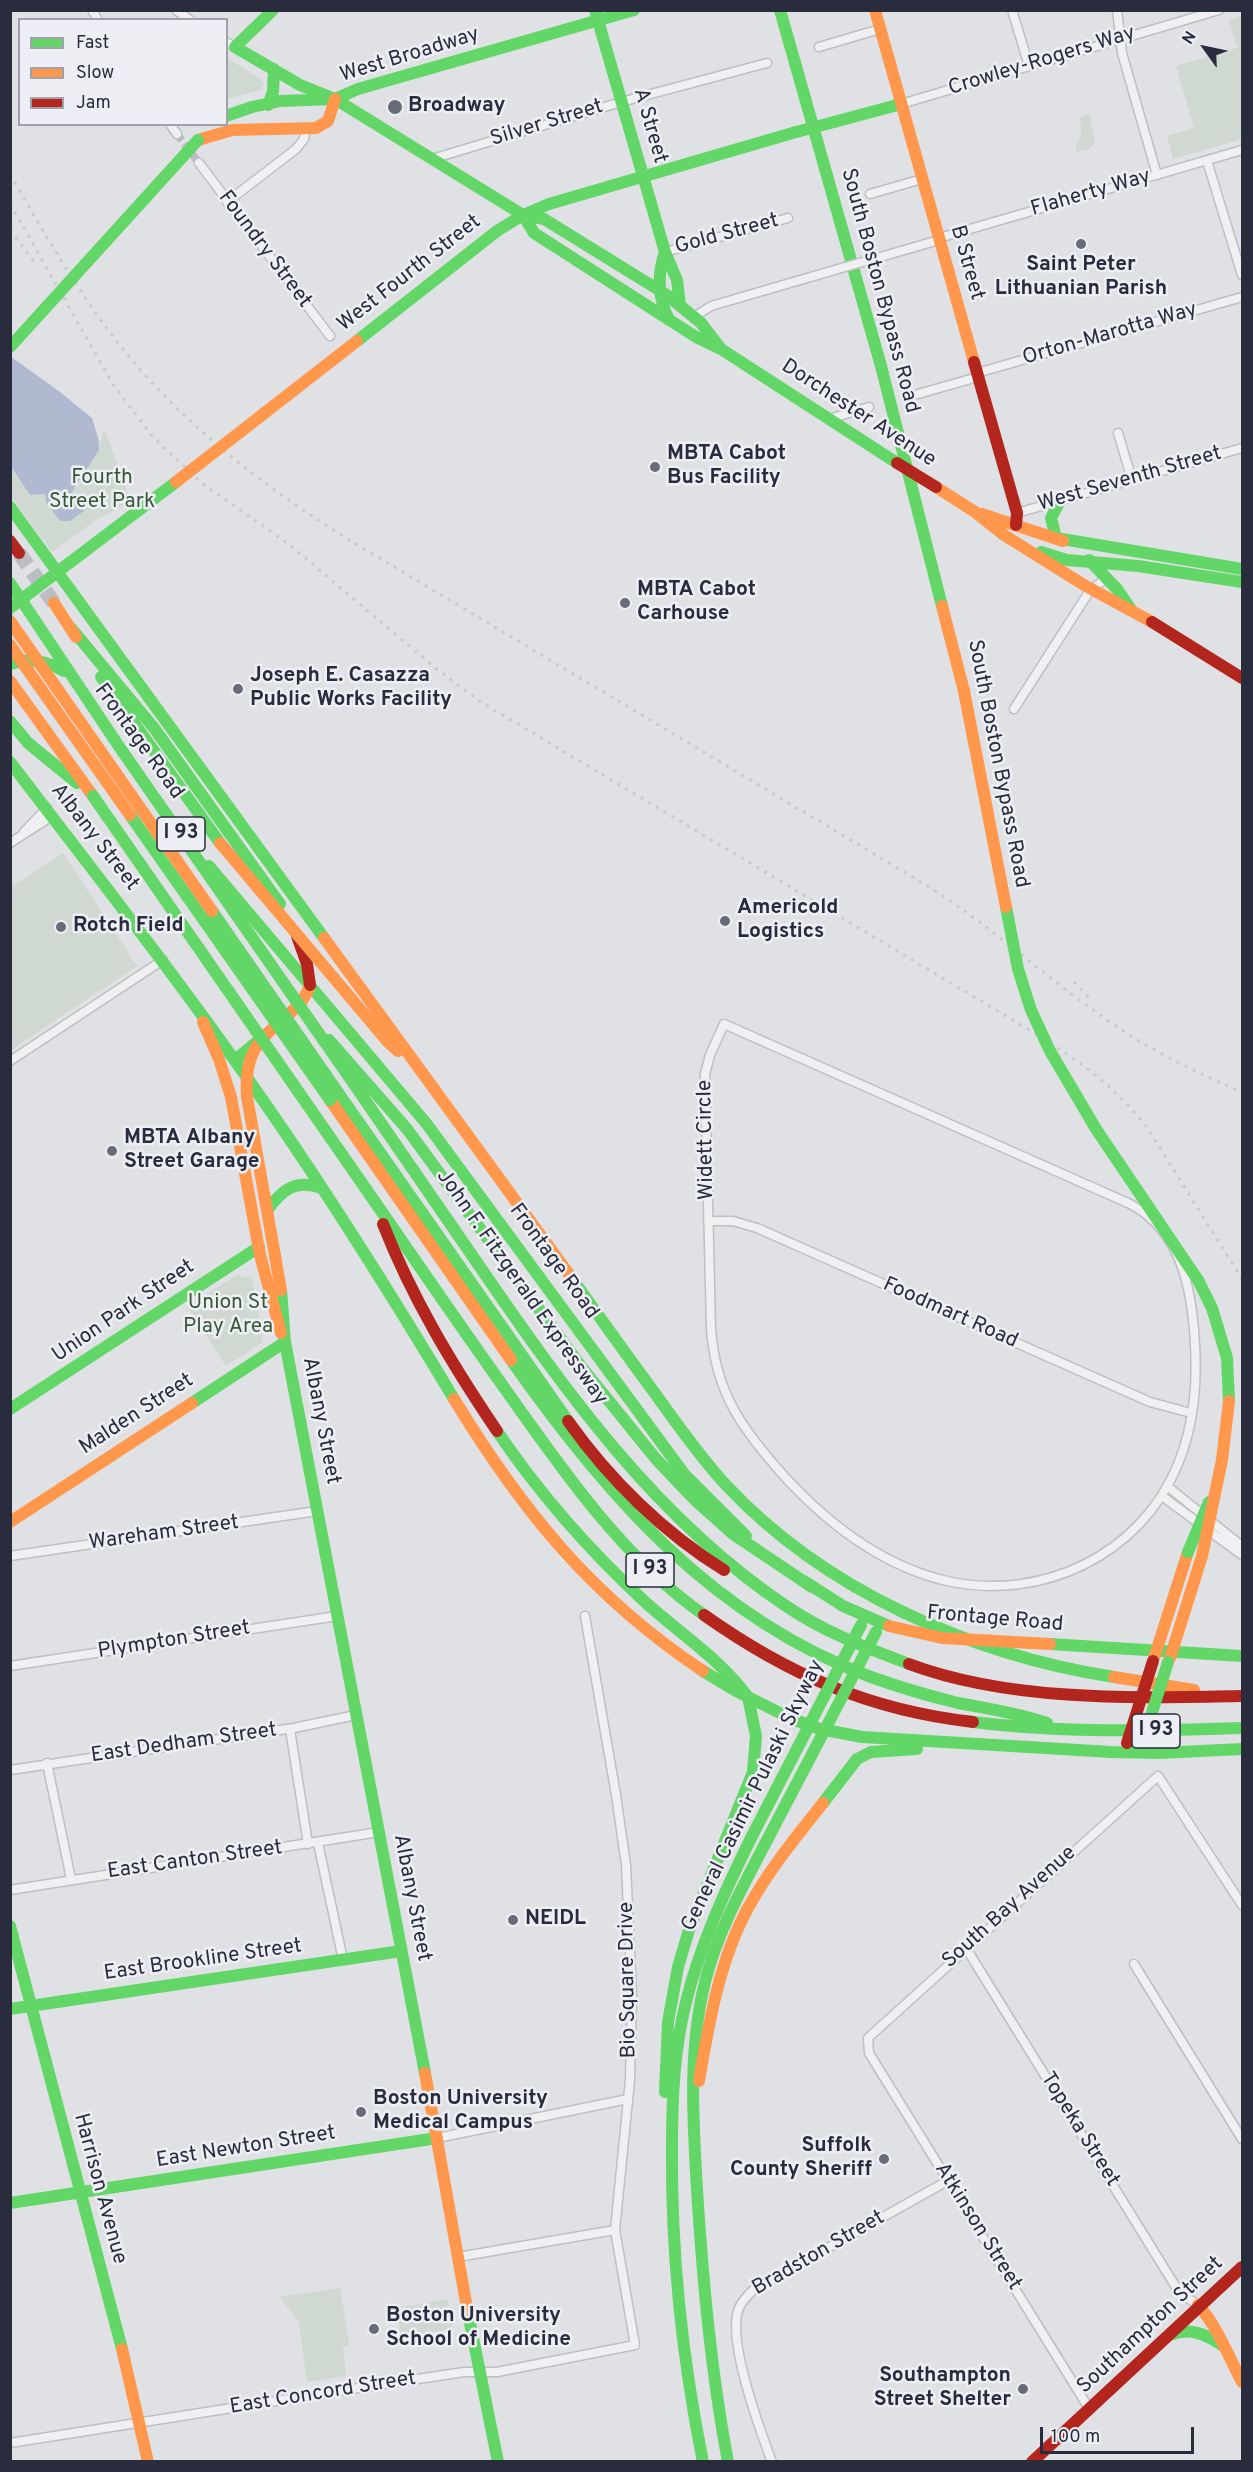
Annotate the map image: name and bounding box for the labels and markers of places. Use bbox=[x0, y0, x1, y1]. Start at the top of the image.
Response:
place label: Broadway bbox=[408, 94, 506, 120]
marker: Broadway bbox=[386, 98, 404, 116]
marker: Saint Peter Lithuanian Parish bbox=[1074, 237, 1088, 251]
place label: Saint Peter Lithuanian Parish bbox=[995, 253, 1167, 303]
place label: MBTA Cabot Bus Facility bbox=[667, 442, 786, 492]
marker: MBTA Cabot Bus Facility bbox=[648, 460, 662, 474]
place label: MBTA Cabot Carhouse bbox=[637, 578, 756, 628]
marker: MBTA Cabot Carhouse bbox=[618, 596, 632, 610]
place label: Joseph E. Casazza Public Works Facility bbox=[250, 664, 452, 714]
marker: Joseph E. Casazza Public Works Facility bbox=[231, 682, 245, 696]
place label: Americold Logistics bbox=[737, 896, 838, 946]
place label: Rotch Field bbox=[73, 914, 184, 940]
marker: Americold Logistics bbox=[718, 914, 732, 928]
marker: Rotch Field bbox=[54, 920, 68, 934]
place label: MBTA Albany Street Garage bbox=[124, 1126, 260, 1176]
marker: MBTA Albany Street Garage bbox=[105, 1144, 119, 1158]
place label: NEIDL bbox=[525, 1907, 586, 1933]
marker: NEIDL bbox=[506, 1913, 520, 1927]
place label: Boston University Medical Campus bbox=[373, 2087, 548, 2137]
marker: Boston University Medical Campus bbox=[354, 2105, 368, 2119]
place label: Suffolk County Sheriff bbox=[730, 2134, 872, 2184]
marker: Suffolk County Sheriff bbox=[877, 2152, 891, 2166]
place label: Boston University School of Medicine bbox=[386, 2304, 571, 2354]
marker: Boston University School of Medicine bbox=[367, 2322, 381, 2336]
place label: Southampton Street Shelter bbox=[874, 2364, 1011, 2414]
marker: Southampton Street Shelter bbox=[1016, 2382, 1030, 2396]

